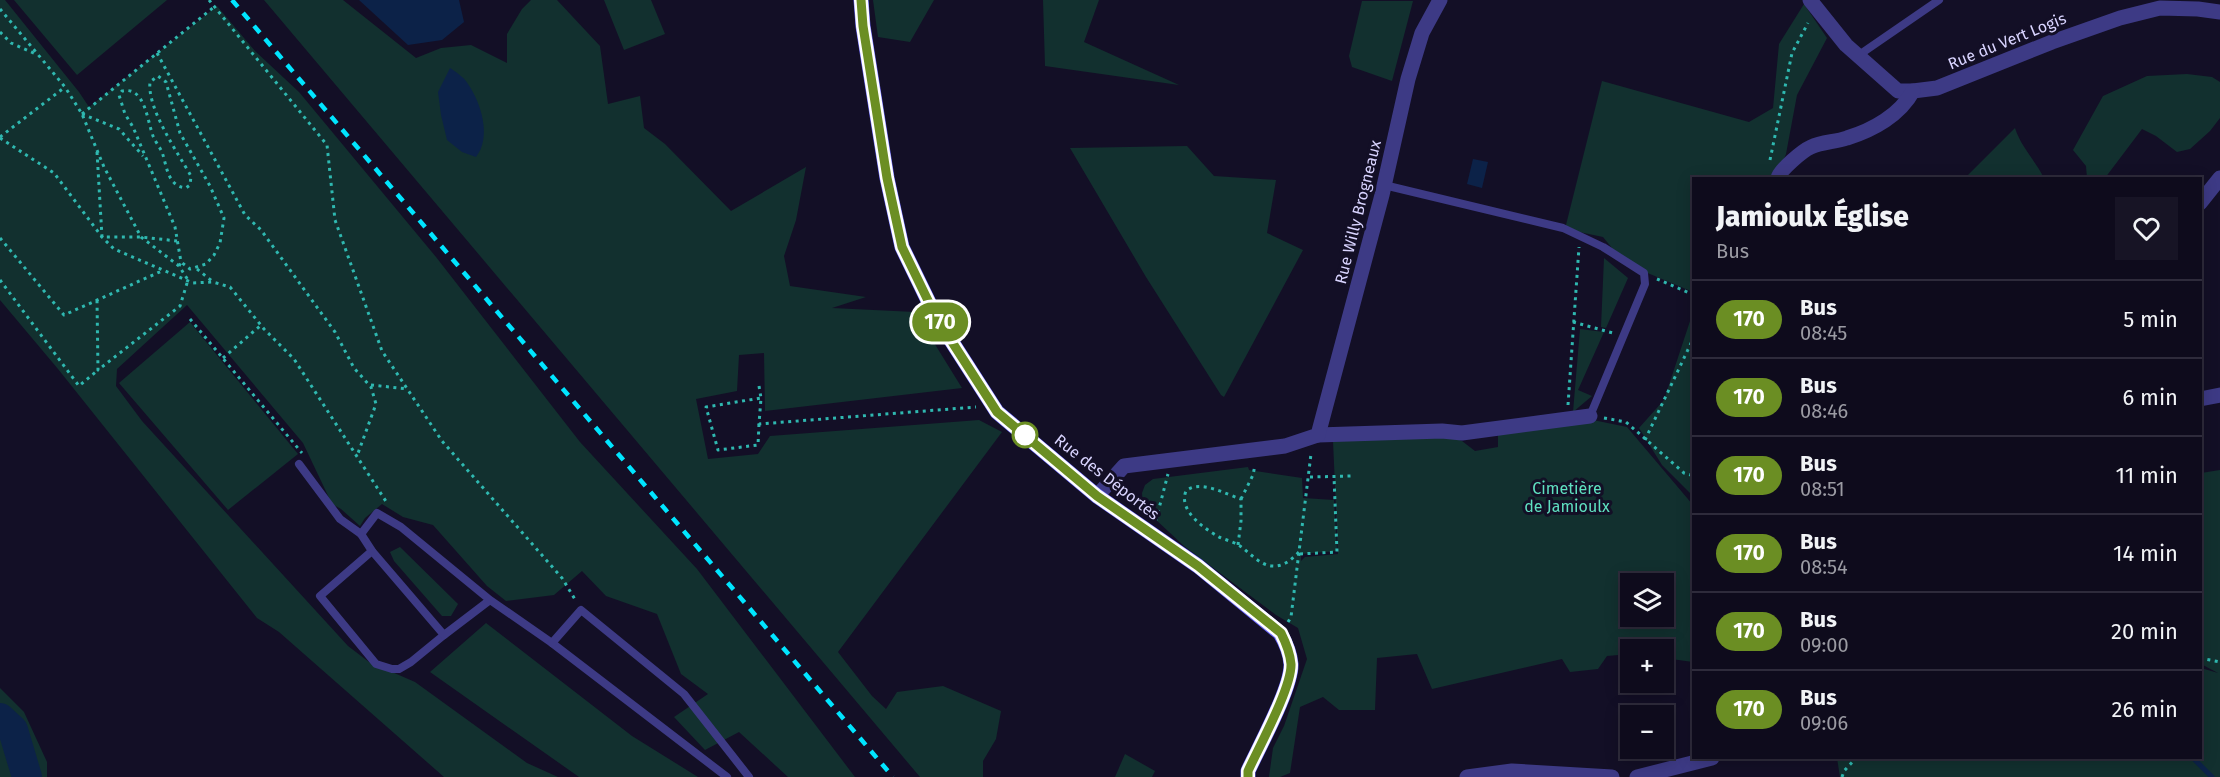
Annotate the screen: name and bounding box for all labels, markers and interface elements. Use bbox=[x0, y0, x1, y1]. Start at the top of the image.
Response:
street label: Rue du Vert Logis bbox=[1945, 9, 2069, 73]
street label: Rue Willy Brogneaux bbox=[1331, 138, 1385, 286]
button: heart bbox=[2115, 197, 2178, 260]
text: Jamioulx Église bbox=[1716, 200, 1909, 233]
text: Bus bbox=[1716, 239, 1749, 263]
text: Bus bbox=[1800, 294, 1837, 321]
line badge: 170 bbox=[906, 302, 974, 342]
text: 170 bbox=[1733, 306, 1765, 332]
text: 5 min bbox=[2123, 306, 2178, 333]
text: 170 bbox=[924, 309, 956, 335]
text: 08:45 bbox=[1800, 321, 1847, 345]
text: Bus bbox=[1800, 372, 1837, 399]
text: 170 bbox=[1733, 384, 1765, 410]
text: 6 min bbox=[2122, 384, 2178, 411]
text: 08:46 bbox=[1800, 399, 1848, 423]
unlabelled marker bbox=[1012, 422, 1038, 448]
street label: Rue des Déportés bbox=[1051, 430, 1163, 524]
text: Bus bbox=[1800, 450, 1837, 477]
text: 170 bbox=[1733, 462, 1765, 488]
text: 11 min bbox=[2115, 462, 2178, 489]
text: 08:51 bbox=[1800, 477, 1845, 501]
park label: Cimetière de Jamioulx bbox=[1524, 479, 1610, 516]
text: Bus bbox=[1800, 528, 1837, 555]
text: 170 bbox=[1733, 540, 1765, 566]
text: 14 min bbox=[2113, 540, 2178, 567]
text: 08:54 bbox=[1800, 555, 1848, 579]
map controls bbox=[1620, 573, 1674, 759]
button: layers bbox=[1620, 573, 1674, 627]
text: Bus bbox=[1800, 606, 1837, 633]
text: 170 bbox=[1733, 618, 1765, 644]
text: 20 min bbox=[2111, 618, 2178, 645]
text: 09:00 bbox=[1800, 633, 1849, 657]
button: + bbox=[1620, 639, 1674, 693]
text: Bus bbox=[1800, 684, 1837, 711]
text: 170 bbox=[1733, 696, 1765, 722]
text: 26 min bbox=[2112, 696, 2178, 723]
button: − bbox=[1620, 705, 1674, 759]
text: 09:06 bbox=[1800, 711, 1848, 735]

